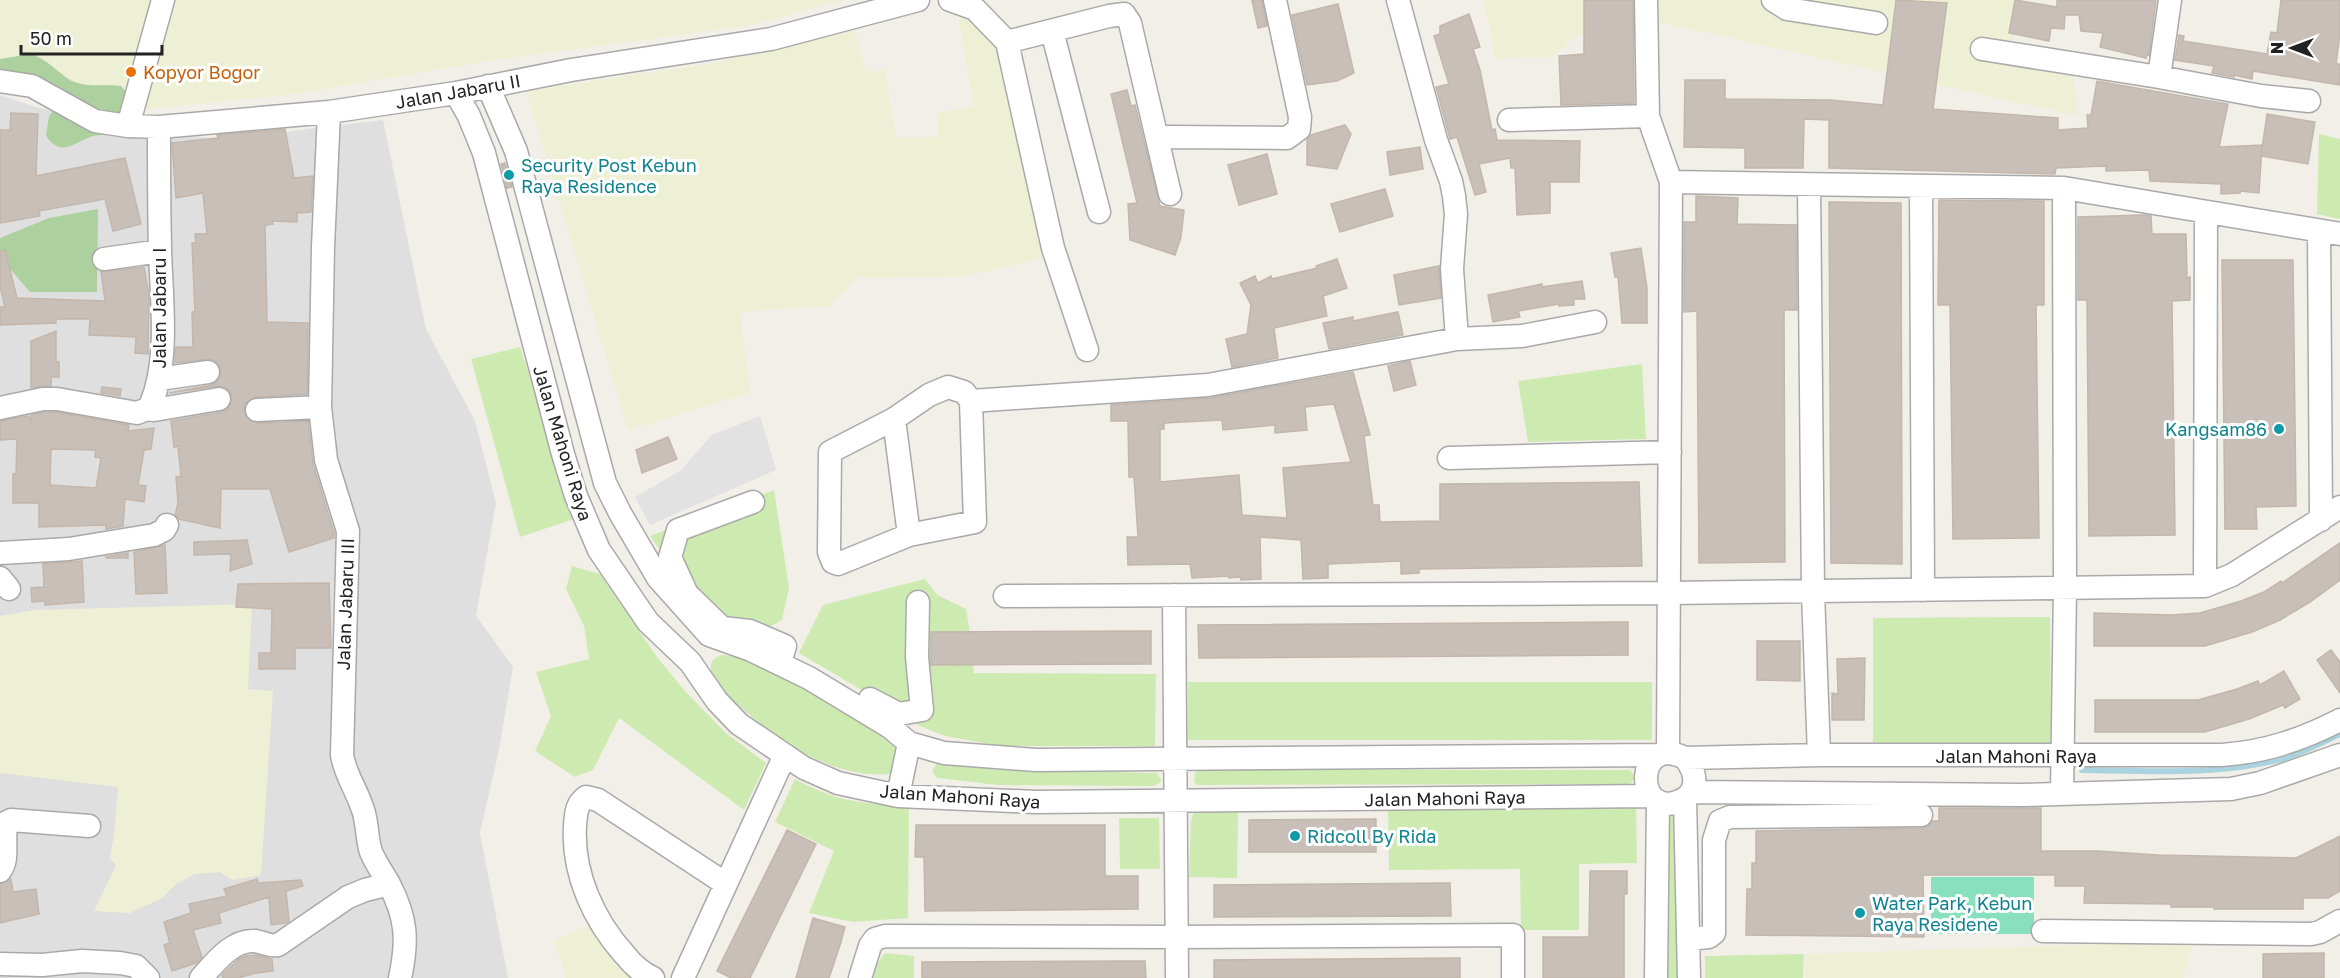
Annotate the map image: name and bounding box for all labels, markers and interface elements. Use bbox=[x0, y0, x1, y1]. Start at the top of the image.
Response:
scale bar bbox=[21, 18, 162, 56]
north arrow bbox=[2262, 18, 2322, 78]
text: 50 m bbox=[30, 27, 72, 49]
text: N bbox=[2267, 42, 2287, 54]
place label: Kopyor Bogor bbox=[143, 61, 260, 83]
marker: Kopyor Bogor bbox=[124, 65, 138, 79]
street label: Jalan Jabaru II bbox=[394, 69, 522, 113]
place label: Security Post Kebun Raya Residence bbox=[521, 154, 697, 197]
marker: Security Post Kebun Raya Residence bbox=[502, 168, 516, 182]
street label: Jalan Jabaru I bbox=[148, 247, 170, 369]
street label: Jalan Mahoni Raya bbox=[529, 363, 597, 523]
place label: Kangsam86 bbox=[2165, 418, 2267, 440]
marker: Kangsam86 bbox=[2272, 422, 2286, 436]
street label: Jalan Jabaru III bbox=[332, 537, 358, 671]
street label: Jalan Mahoni Raya bbox=[1935, 745, 2097, 767]
street label: Jalan Mahoni Raya bbox=[879, 779, 1041, 813]
street label: Jalan Mahoni Raya bbox=[1364, 786, 1526, 810]
place label: Ridcoll By Rida bbox=[1307, 825, 1437, 847]
marker: Ridcoll By Rida bbox=[1288, 829, 1302, 843]
place label: Water Park, Kebun Raya Residene bbox=[1872, 892, 2032, 935]
marker: Water Park, Kebun Raya Residene bbox=[1853, 906, 1867, 920]

